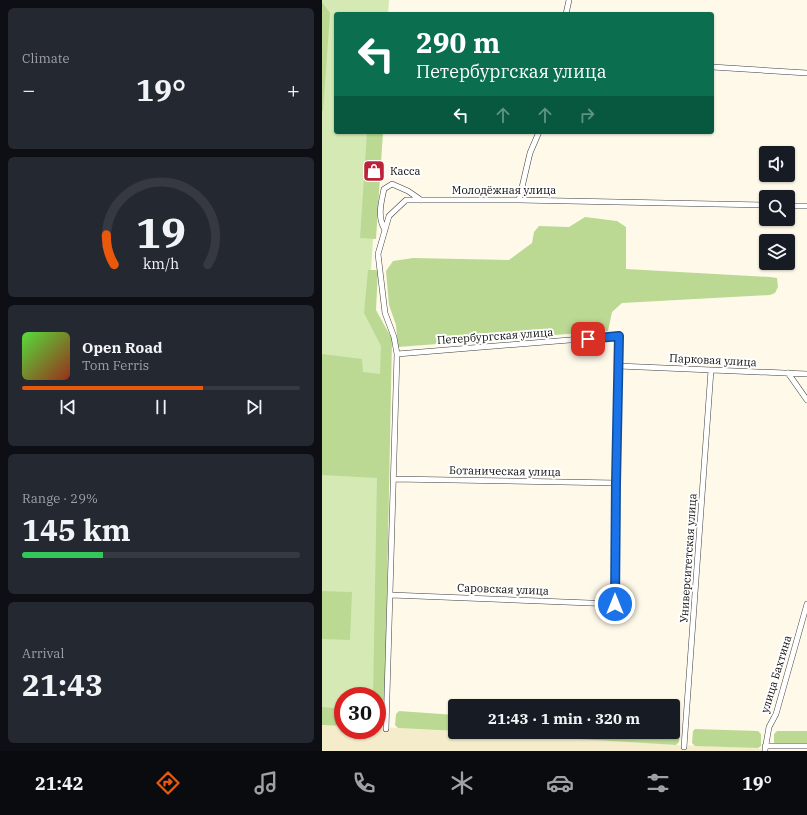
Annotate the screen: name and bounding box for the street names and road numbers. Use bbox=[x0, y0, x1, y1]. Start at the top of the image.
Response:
street label: Молодёжная улица bbox=[452, 183, 556, 197]
street label: Петербургская улица bbox=[436, 325, 554, 347]
street label: Парковая улица bbox=[669, 351, 757, 369]
street label: Ботаническая улица bbox=[449, 463, 561, 479]
street label: Университетская улица bbox=[676, 493, 700, 623]
street label: Саровская улица bbox=[457, 580, 549, 598]
street label: улица Бахтина bbox=[758, 633, 794, 715]

